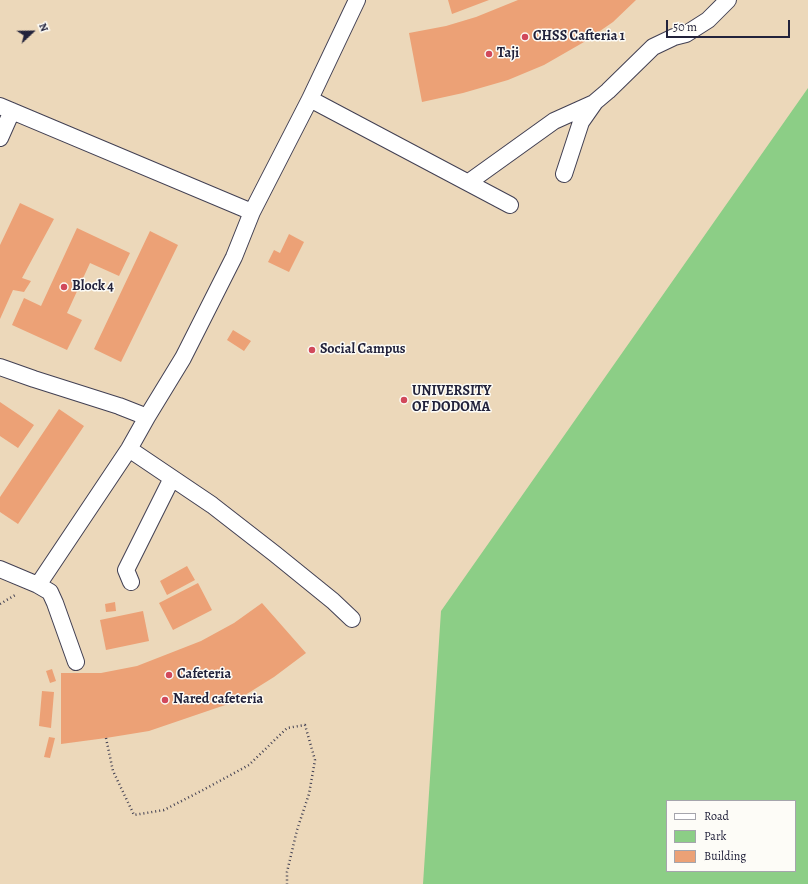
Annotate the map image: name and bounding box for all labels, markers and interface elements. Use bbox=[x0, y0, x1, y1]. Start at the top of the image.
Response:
north arrow bbox=[12, 12, 52, 52]
scale bar bbox=[668, 12, 792, 38]
text: 50 m bbox=[673, 19, 697, 35]
text: N bbox=[35, 21, 52, 34]
place label: CHSS Cafteria 1 bbox=[533, 29, 625, 45]
marker: CHSS Cafteria 1 bbox=[520, 32, 530, 42]
place label: Taji bbox=[497, 46, 519, 62]
marker: Taji bbox=[484, 49, 494, 59]
place label: Block 4 bbox=[72, 279, 114, 295]
marker: Block 4 bbox=[59, 282, 69, 292]
place label: Social Campus bbox=[320, 342, 406, 358]
marker: Social Campus bbox=[307, 345, 317, 355]
place label: UNIVERSITY OF DODOMA bbox=[412, 384, 491, 416]
marker: UNIVERSITY OF DODOMA bbox=[399, 395, 409, 405]
place label: Cafeteria bbox=[177, 667, 231, 683]
marker: Cafeteria bbox=[164, 670, 174, 680]
place label: Nared cafeteria bbox=[173, 692, 263, 708]
marker: Nared cafeteria bbox=[160, 695, 170, 705]
legend bbox=[666, 800, 796, 872]
text: Road bbox=[704, 808, 729, 824]
text: Park bbox=[704, 828, 727, 844]
text: Building bbox=[704, 848, 746, 864]

